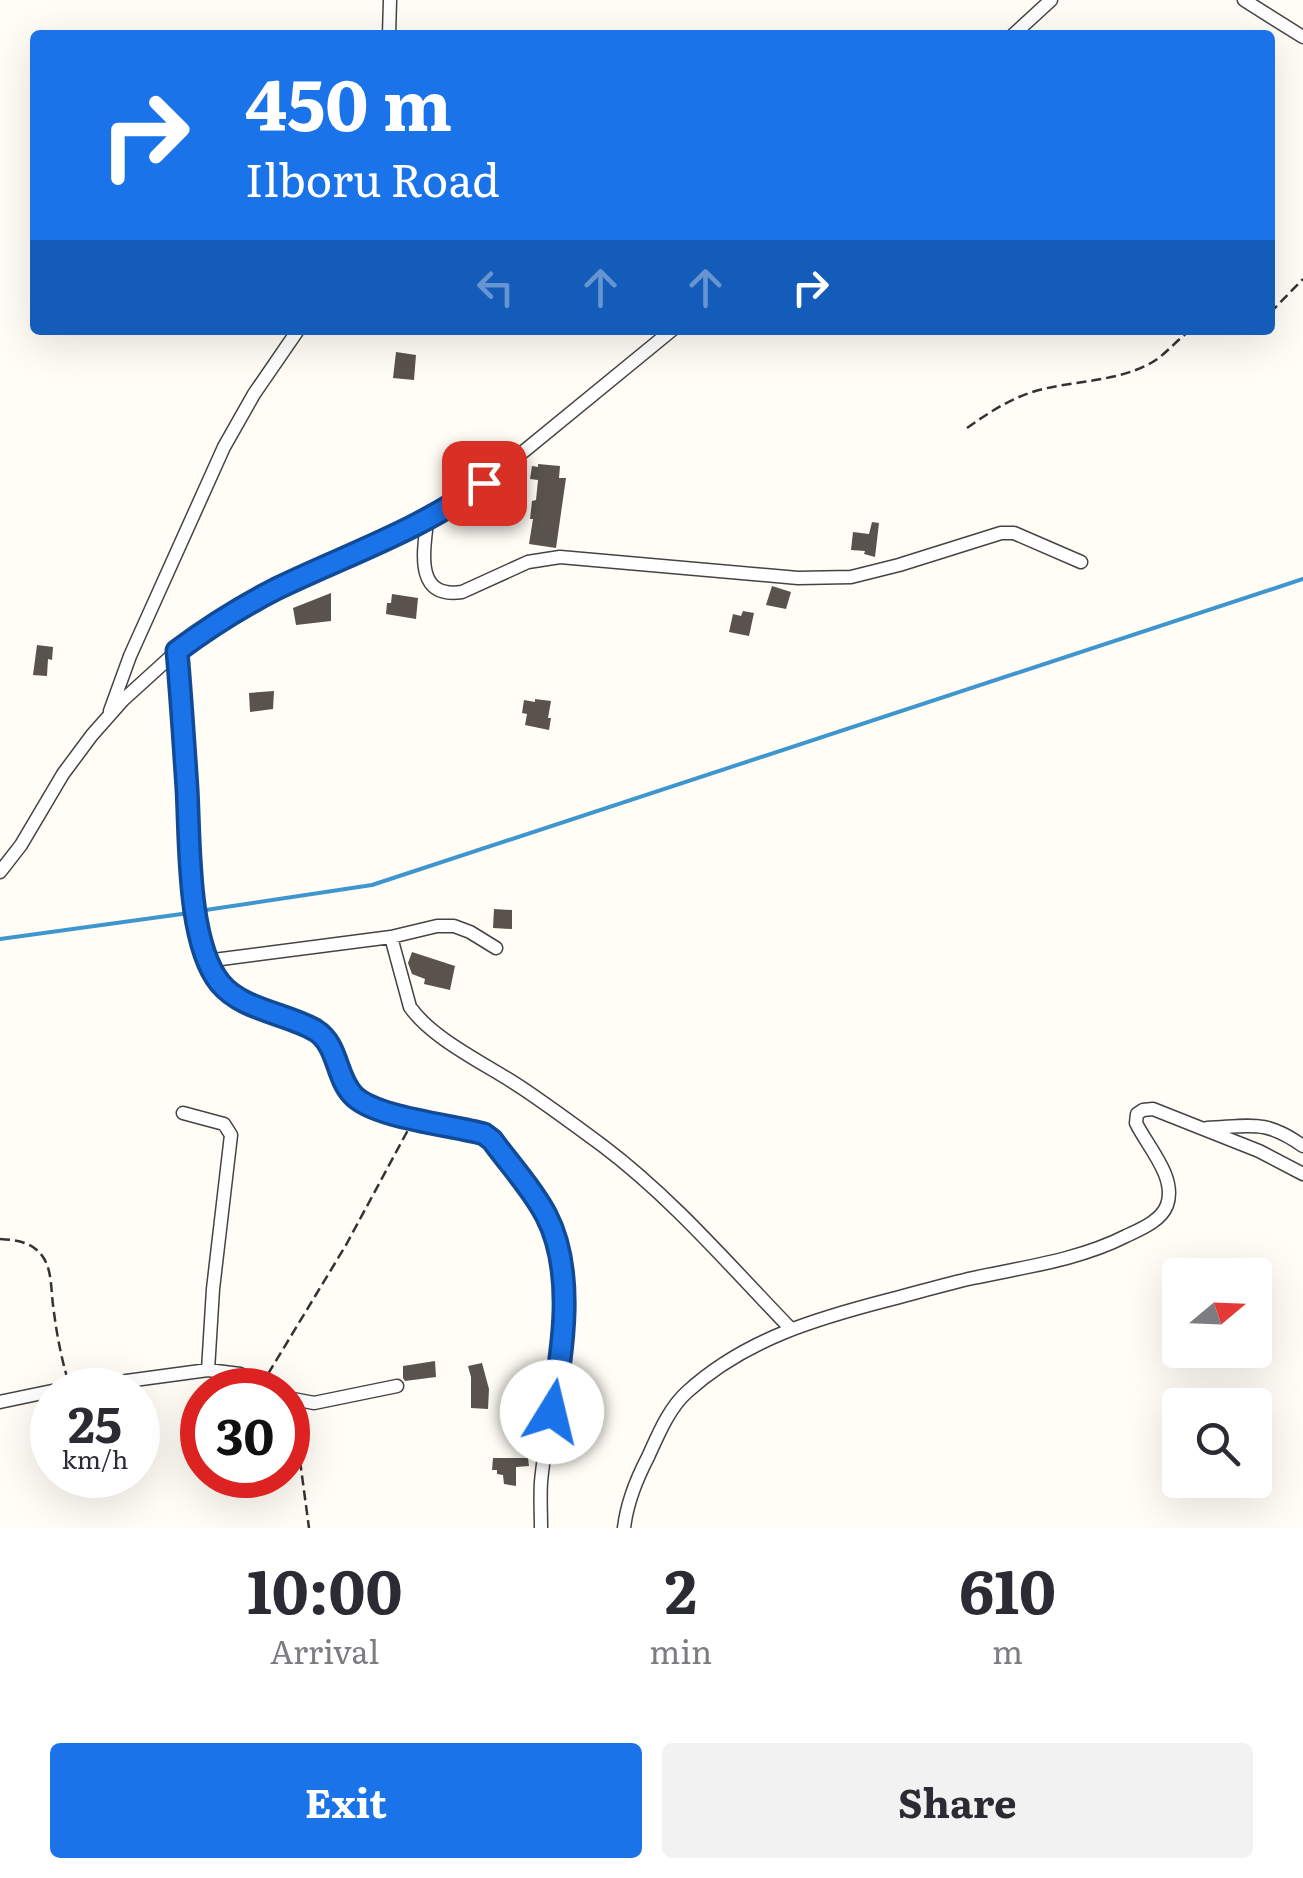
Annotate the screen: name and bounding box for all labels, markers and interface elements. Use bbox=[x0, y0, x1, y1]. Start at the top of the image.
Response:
text: 450 m bbox=[245, 49, 452, 153]
icon: right bbox=[80, 70, 210, 200]
text: Ilboru Road bbox=[245, 144, 500, 211]
icon: left bbox=[468, 260, 523, 315]
icon: ahead bbox=[573, 260, 628, 315]
icon: ahead bbox=[678, 260, 733, 315]
icon: right bbox=[783, 260, 838, 315]
pin bbox=[442, 441, 527, 526]
icon: arrive bbox=[457, 456, 512, 511]
north arrow bbox=[1162, 1258, 1272, 1368]
map controls bbox=[1162, 1258, 1272, 1498]
position arrow bbox=[500, 1360, 604, 1464]
speed limit sign: 30 bbox=[180, 1368, 310, 1498]
text: 25 bbox=[68, 1384, 122, 1458]
button: search bbox=[1162, 1388, 1272, 1498]
text: km/h bbox=[62, 1440, 128, 1477]
text: 10:00 bbox=[247, 1543, 402, 1632]
text: 2 bbox=[665, 1543, 697, 1632]
text: 610 bbox=[959, 1543, 1056, 1632]
text: Arrival bbox=[270, 1626, 379, 1674]
text: min bbox=[649, 1626, 712, 1674]
text: m bbox=[992, 1626, 1023, 1674]
button: Exit bbox=[50, 1743, 642, 1858]
button: Share bbox=[662, 1743, 1253, 1858]

